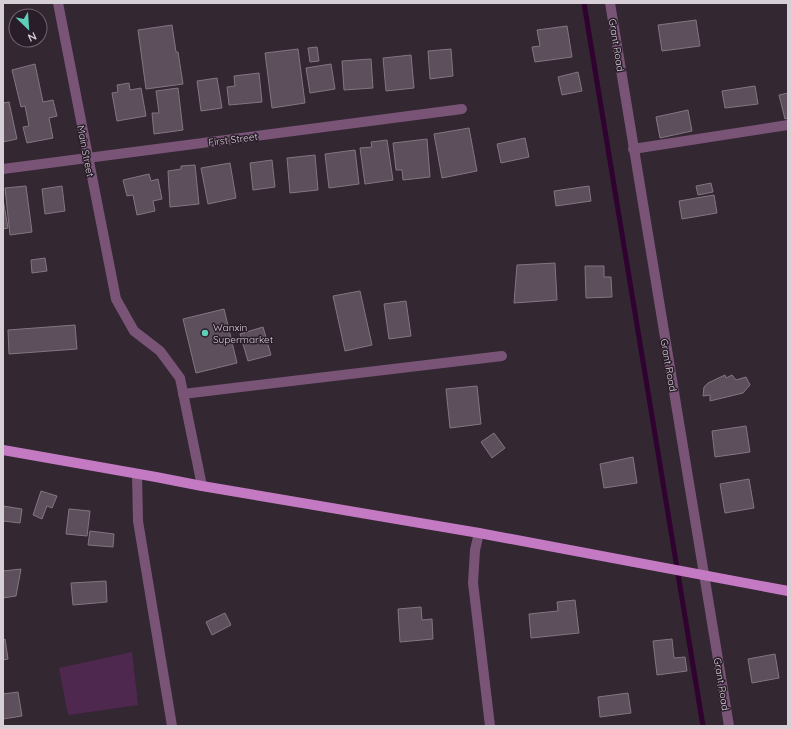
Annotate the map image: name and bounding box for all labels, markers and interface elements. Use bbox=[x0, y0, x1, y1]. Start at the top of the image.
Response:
north arrow bbox=[8, 8, 48, 48]
street label: Grant Road bbox=[606, 18, 627, 72]
text: N bbox=[26, 29, 39, 45]
street label: Main Street bbox=[74, 124, 97, 179]
street label: First Street bbox=[208, 130, 259, 149]
place label: Wanxin Supermarket bbox=[213, 321, 274, 346]
marker: Wanxin Supermarket bbox=[200, 328, 210, 338]
street label: Grant Road bbox=[657, 338, 680, 393]
street label: Grant Road bbox=[711, 657, 732, 711]

